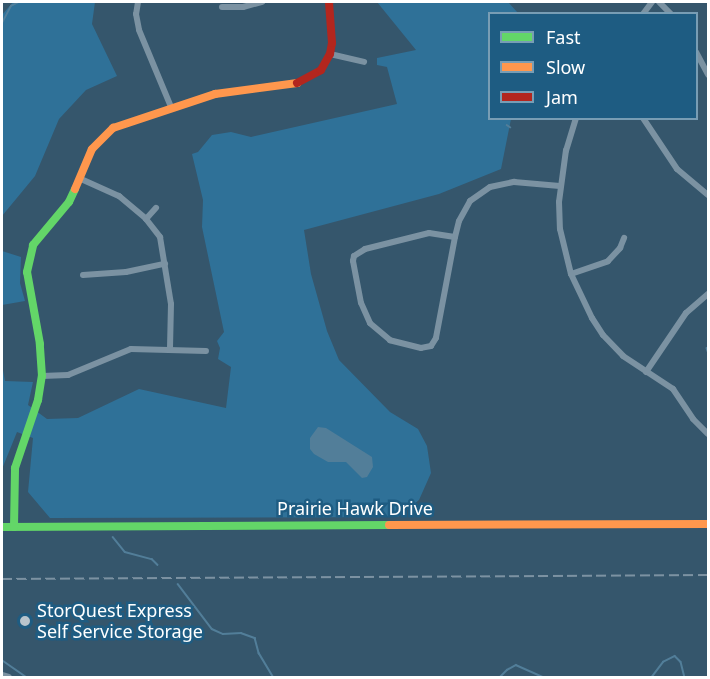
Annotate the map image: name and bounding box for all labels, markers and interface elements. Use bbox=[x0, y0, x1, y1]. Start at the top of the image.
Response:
legend bbox=[488, 12, 698, 120]
text: Fast bbox=[546, 25, 581, 49]
text: Slow bbox=[546, 55, 585, 79]
text: Jam bbox=[546, 85, 578, 109]
street label: Prairie Hawk Drive bbox=[277, 497, 433, 519]
place label: StorQuest Express Self Service Storage bbox=[37, 600, 203, 642]
marker: StorQuest Express Self Service Storage bbox=[18, 614, 32, 628]

